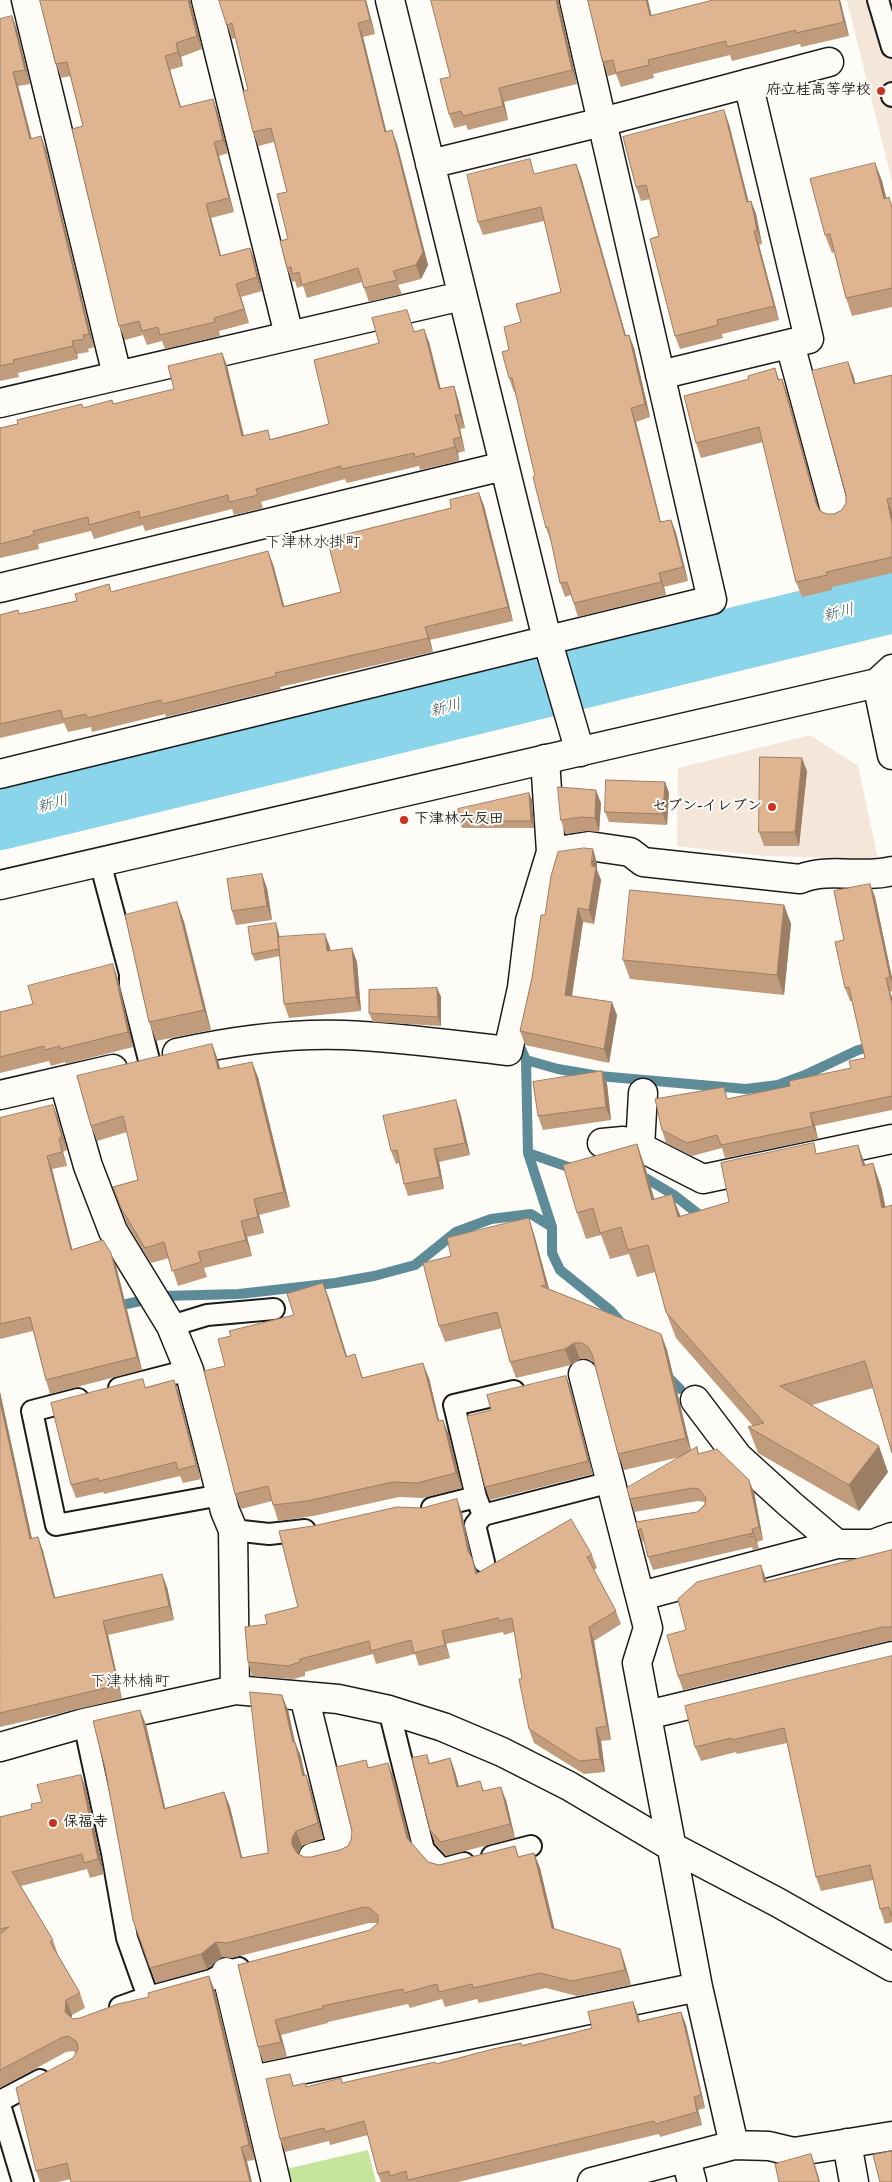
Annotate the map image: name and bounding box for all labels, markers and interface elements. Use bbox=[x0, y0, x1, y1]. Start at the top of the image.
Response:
place label: 府立桂高等学校 bbox=[766, 82, 871, 100]
marker: 府立桂高等学校 bbox=[875, 85, 887, 97]
district label: 下津林水掛町 bbox=[265, 534, 361, 554]
water label: 新川 bbox=[821, 601, 857, 627]
water label: 新川 bbox=[428, 696, 464, 722]
water label: 新川 bbox=[35, 792, 71, 818]
place label: セブン-イレブン bbox=[652, 798, 762, 816]
marker: セブン-イレブン bbox=[766, 801, 778, 813]
place label: 下津林六反田 bbox=[414, 811, 504, 829]
marker: 下津林六反田 bbox=[398, 814, 410, 826]
district label: 下津林楠町 bbox=[90, 1673, 170, 1693]
place label: 保福寺 bbox=[63, 1814, 108, 1832]
marker: 保福寺 bbox=[47, 1817, 59, 1829]

